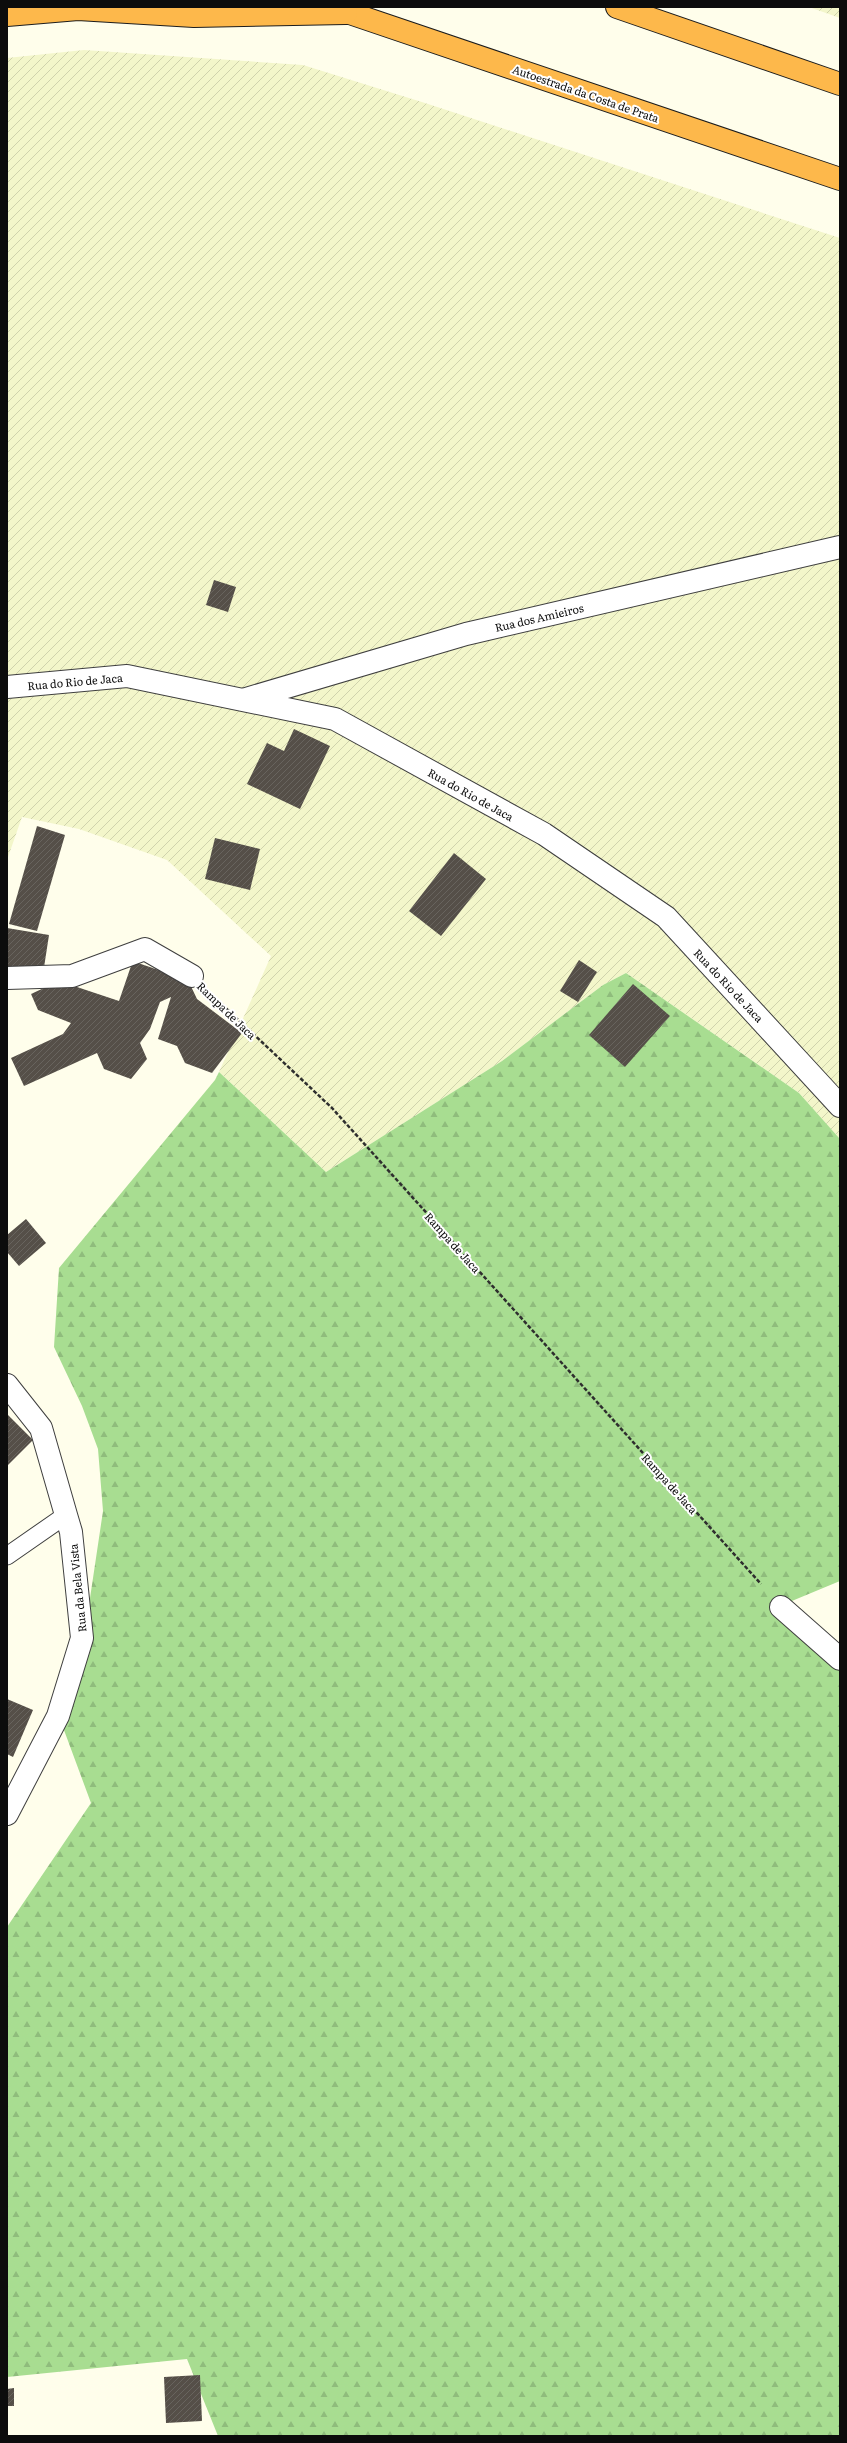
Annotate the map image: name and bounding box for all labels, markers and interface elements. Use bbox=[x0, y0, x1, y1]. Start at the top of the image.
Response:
street label: Autoestrada da Costa de Prata bbox=[511, 60, 661, 126]
street label: Rua dos Amieiros bbox=[493, 599, 585, 635]
street label: Rua do Rio de Jaca bbox=[27, 669, 123, 693]
street label: Rua do Rio de Jaca bbox=[425, 764, 517, 824]
street label: Rua do Rio de Jaca bbox=[691, 945, 768, 1025]
street label: Rampa de Jaca bbox=[194, 978, 260, 1042]
street label: Rampa de Jaca bbox=[421, 1208, 485, 1276]
street label: Rampa de Jaca bbox=[638, 1449, 702, 1517]
street label: Rua da Bela Vista bbox=[64, 1543, 90, 1633]

